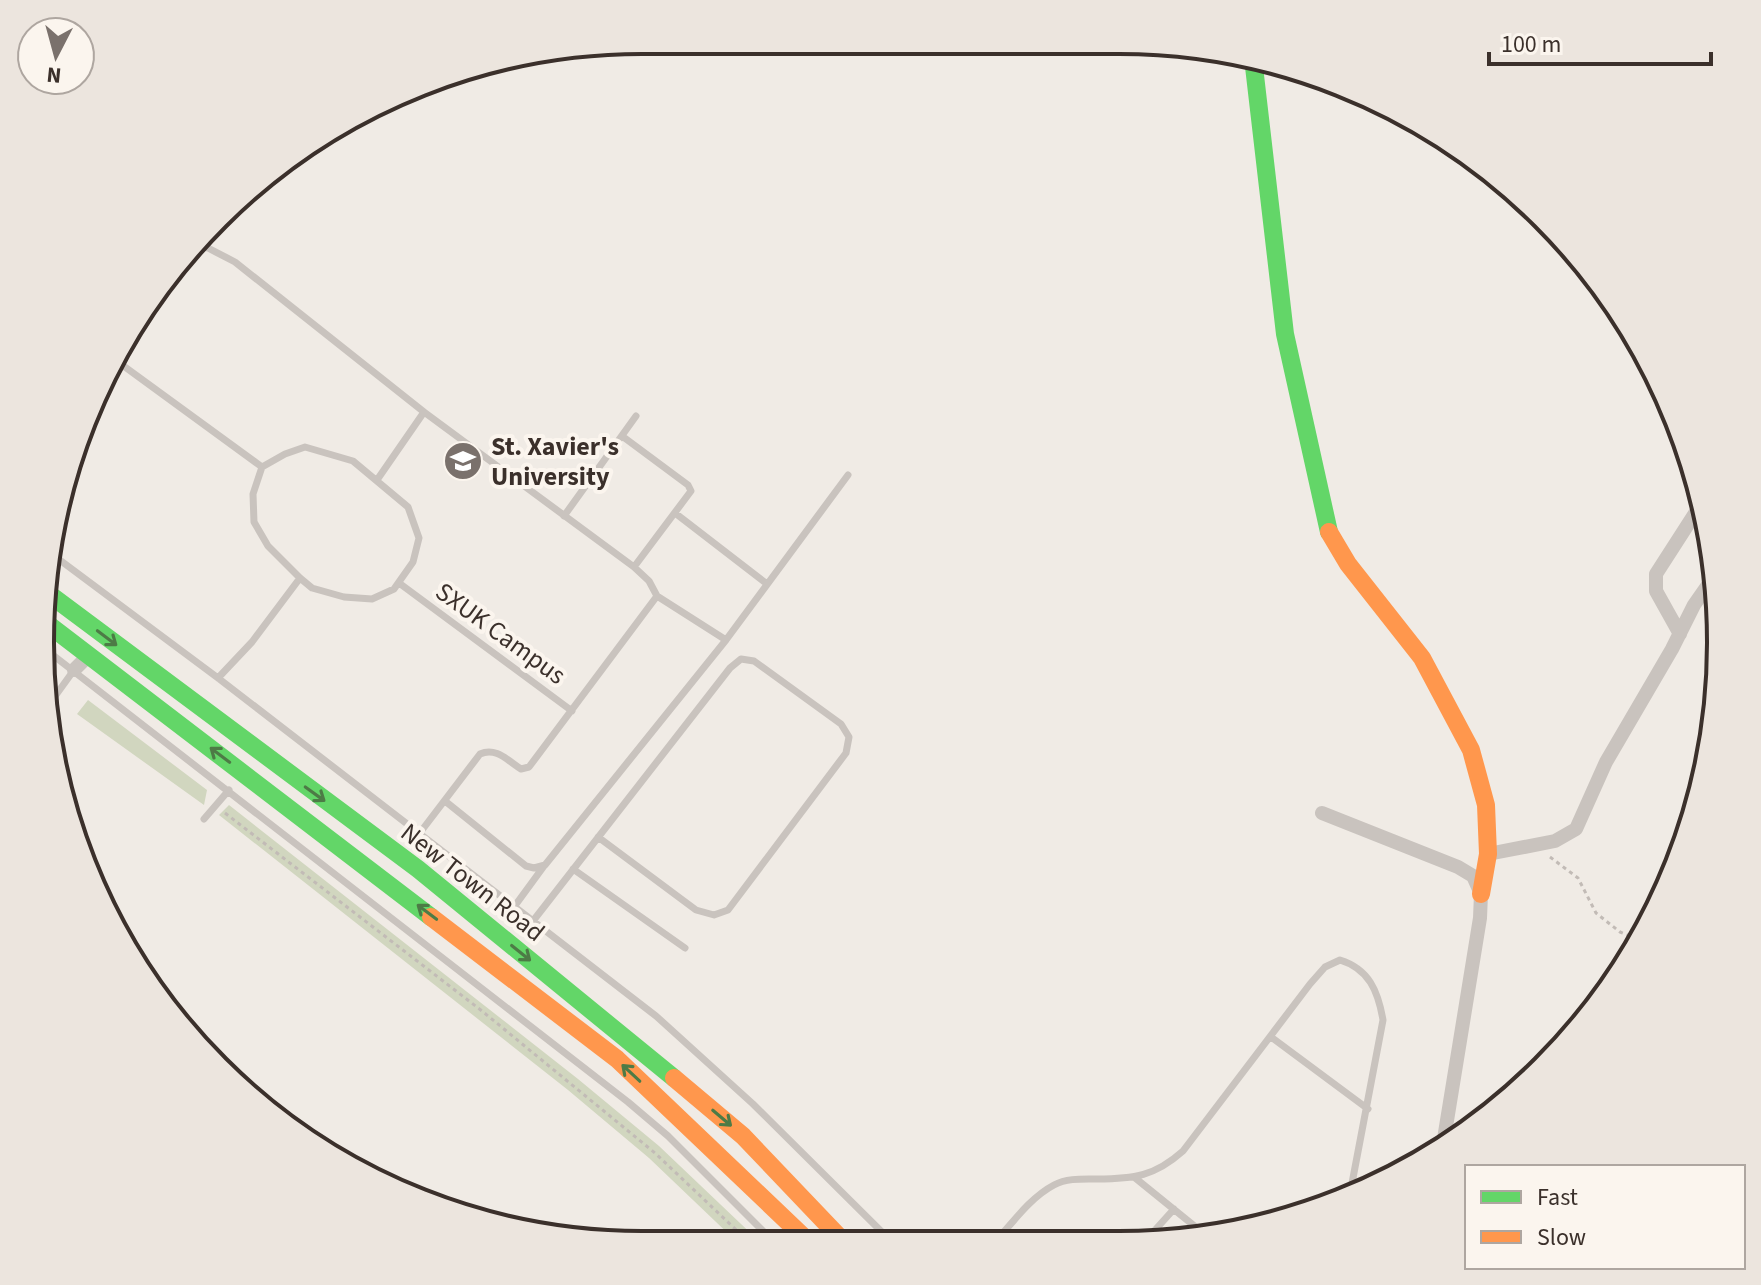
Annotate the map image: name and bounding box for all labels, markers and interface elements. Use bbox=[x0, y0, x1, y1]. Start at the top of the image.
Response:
north arrow bbox=[16, 16, 96, 96]
scale bar bbox=[1489, 16, 1711, 66]
text: 100 m bbox=[1501, 27, 1561, 62]
text: N bbox=[45, 58, 63, 92]
place label: St. Xavier's University bbox=[491, 428, 619, 495]
school or university icon: St. Xavier's University bbox=[442, 440, 484, 482]
street label: SXUK Campus bbox=[428, 573, 574, 693]
one-way arrow bbox=[96, 629, 118, 646]
one-way arrow bbox=[210, 746, 231, 763]
one-way arrow bbox=[304, 786, 326, 802]
street label: New Town Road bbox=[393, 814, 553, 951]
one-way arrow bbox=[417, 904, 438, 921]
one-way arrow bbox=[510, 944, 531, 962]
one-way arrow bbox=[622, 1064, 642, 1082]
one-way arrow bbox=[711, 1109, 731, 1127]
legend bbox=[1465, 1165, 1745, 1269]
text: Fast bbox=[1537, 1180, 1578, 1215]
text: Slow bbox=[1537, 1220, 1586, 1255]

